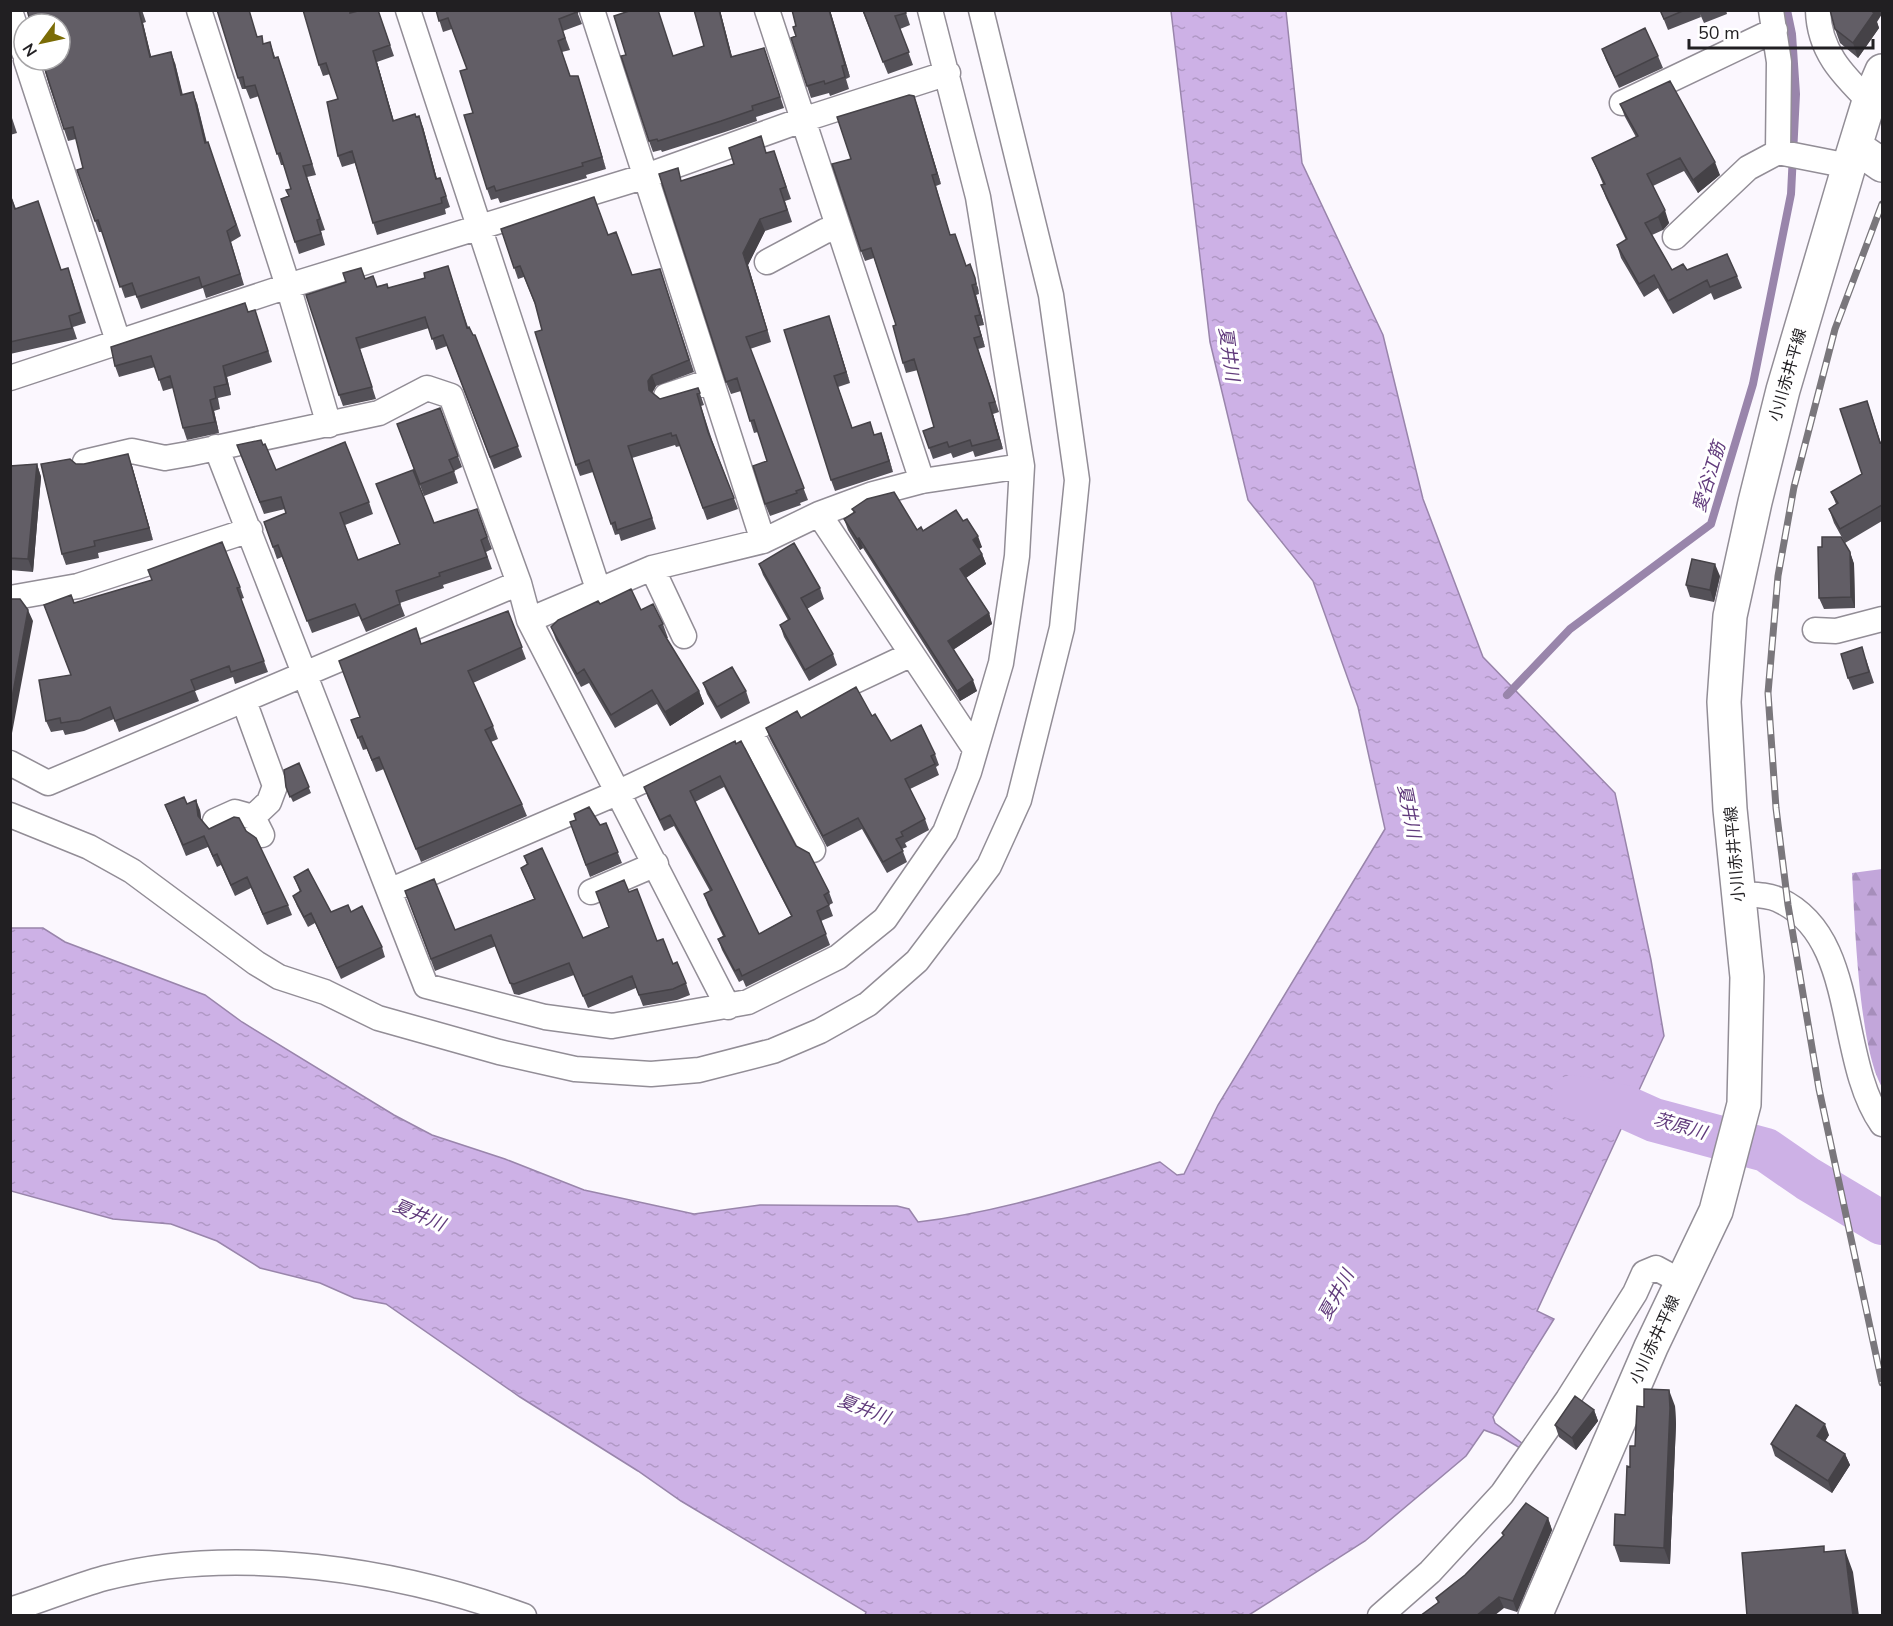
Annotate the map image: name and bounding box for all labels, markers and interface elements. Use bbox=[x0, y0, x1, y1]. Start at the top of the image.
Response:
north arrow bbox=[12, 12, 72, 72]
scale bar bbox=[1689, 12, 1874, 50]
text: 50 m bbox=[1698, 21, 1740, 45]
text: N bbox=[18, 39, 43, 61]
water label: 夏井川 bbox=[1213, 326, 1245, 384]
street label: 小川赤井平線 bbox=[1764, 326, 1812, 424]
water label: 愛谷江筋 bbox=[1687, 436, 1732, 515]
water label: 夏井川 bbox=[1392, 782, 1426, 842]
street label: 小川赤井平線 bbox=[1720, 805, 1750, 903]
water label: 茨原川 bbox=[1651, 1107, 1711, 1146]
water label: 夏井川 bbox=[389, 1193, 450, 1237]
water label: 夏井川 bbox=[1312, 1264, 1361, 1324]
street label: 小川赤井平線 bbox=[1625, 1292, 1685, 1388]
water label: 夏井川 bbox=[834, 1388, 895, 1431]

